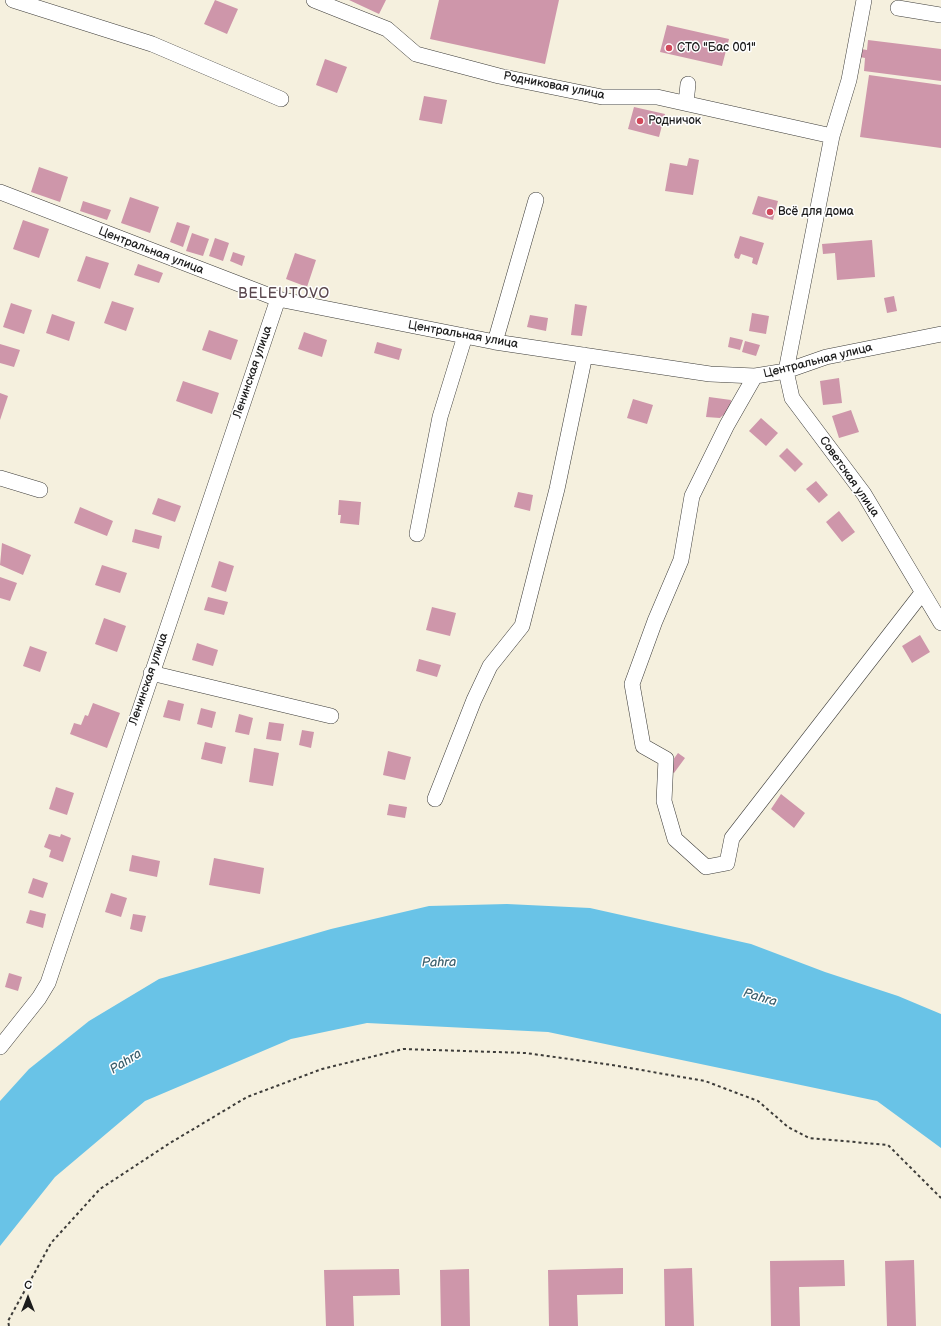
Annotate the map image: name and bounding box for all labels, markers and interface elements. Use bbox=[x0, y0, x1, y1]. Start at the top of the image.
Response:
place label: СТО "Бас 001" bbox=[677, 41, 756, 55]
marker: СТО "Бас 001" bbox=[664, 43, 674, 53]
street label: Родниковая улица bbox=[502, 69, 606, 103]
place label: Родничок bbox=[648, 114, 701, 128]
marker: Родничок bbox=[635, 116, 645, 126]
place label: Всё для дома bbox=[778, 205, 854, 219]
marker: Всё для дома bbox=[765, 207, 775, 217]
street label: Центральная улица bbox=[96, 224, 206, 278]
district label: BELEUTOVO bbox=[238, 286, 330, 302]
street label: Центральная улица bbox=[407, 318, 519, 352]
street label: Ленинская улица bbox=[230, 324, 276, 420]
street label: Центральная улица bbox=[762, 340, 874, 382]
street label: Советская улица bbox=[816, 434, 882, 520]
street label: Ленинская улица bbox=[126, 631, 172, 727]
water label: Pahra bbox=[422, 955, 456, 971]
water label: Pahra bbox=[741, 986, 779, 1010]
water label: Pahra bbox=[107, 1046, 145, 1078]
north arrow bbox=[8, 1278, 48, 1318]
text: С bbox=[24, 1279, 32, 1292]

